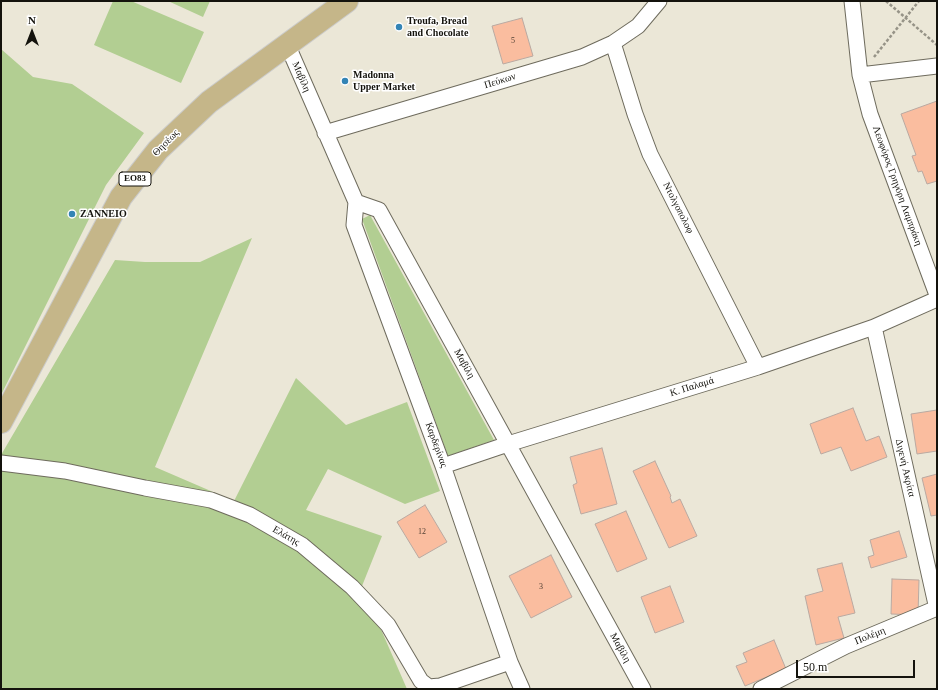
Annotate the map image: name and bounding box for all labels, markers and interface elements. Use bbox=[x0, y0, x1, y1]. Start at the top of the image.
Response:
north arrow bbox=[12, 12, 52, 52]
text: N bbox=[28, 14, 36, 26]
place label: Troufa, Bread and Chocolate bbox=[407, 15, 468, 38]
marker: Troufa, Bread and Chocolate bbox=[394, 22, 404, 32]
house number: 5 bbox=[511, 36, 515, 46]
street label: Μαβίλη bbox=[289, 60, 313, 94]
place label: Madonna Upper Market bbox=[353, 69, 415, 92]
street label: Πεύκων bbox=[483, 71, 517, 91]
marker: Madonna Upper Market bbox=[340, 76, 350, 86]
street label: Λεωφόρος Γρηγόρη Λαμπράκη bbox=[870, 124, 924, 248]
street label: Θησέως bbox=[150, 127, 182, 159]
road number: ΕΟ83 bbox=[119, 172, 151, 186]
street label: Ντολγοπολοφ bbox=[660, 180, 696, 236]
place label: ΖΑΝΝΕΙΟ bbox=[80, 208, 127, 220]
marker: ΖΑΝΝΕΙΟ bbox=[67, 209, 77, 219]
street label: Μαβίλη bbox=[451, 347, 477, 381]
street label: Κ. Παλαμά bbox=[669, 375, 715, 399]
street label: Καρδερίνας bbox=[422, 421, 450, 469]
street label: Διγενή Ακρίτα bbox=[893, 438, 917, 498]
street label: Ελάτης bbox=[270, 523, 302, 549]
house number: 12 bbox=[418, 527, 426, 537]
house number: 3 bbox=[539, 582, 543, 592]
street label: Πολέμη bbox=[853, 624, 887, 648]
street label: Μαβίλη bbox=[607, 631, 633, 665]
scale bar bbox=[798, 652, 917, 678]
text: 50 m bbox=[803, 660, 827, 674]

